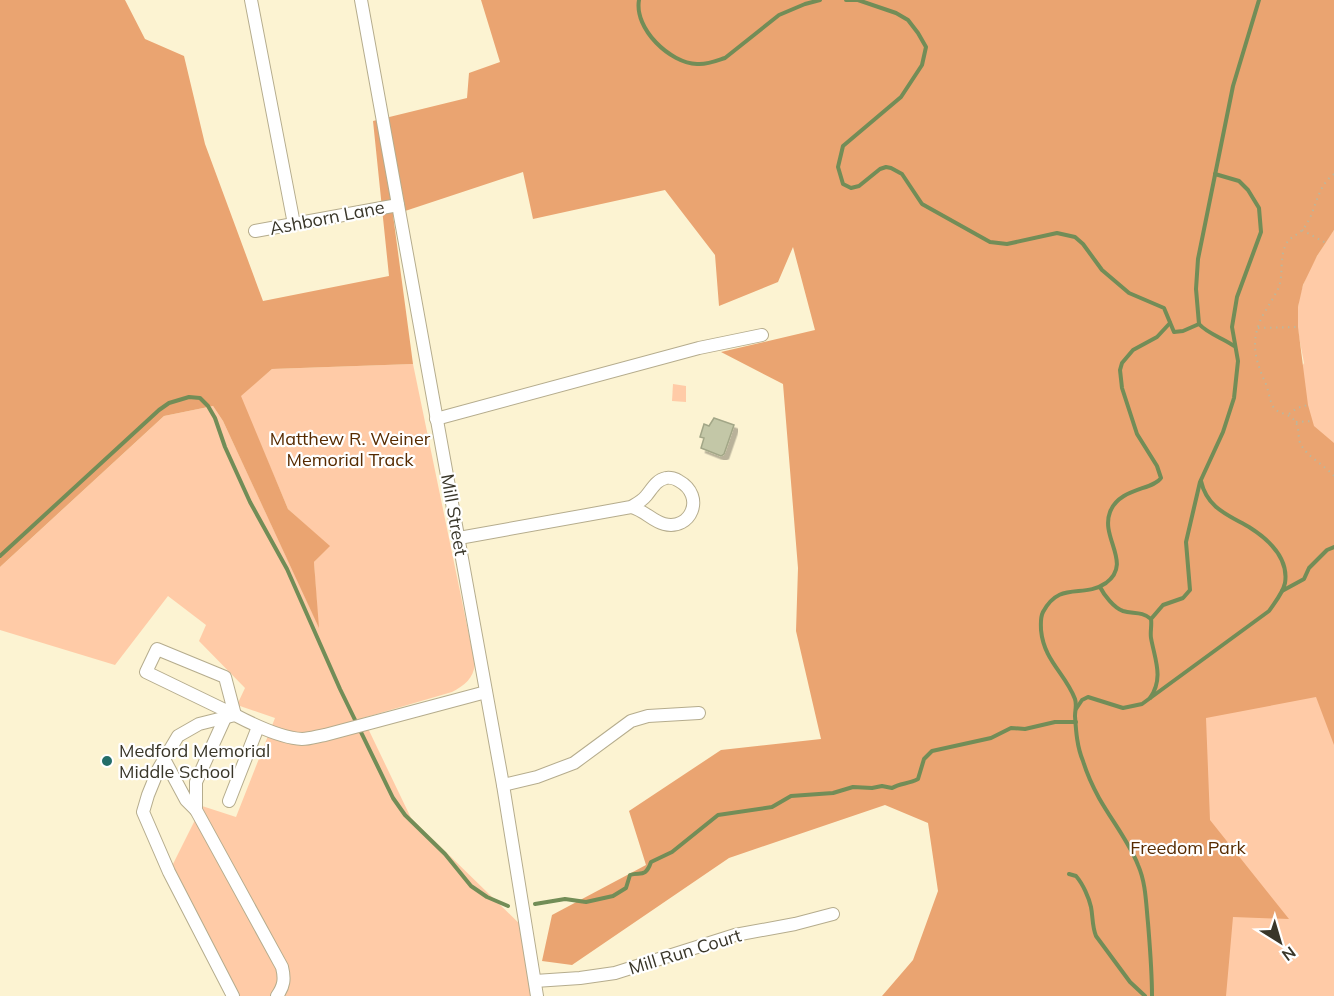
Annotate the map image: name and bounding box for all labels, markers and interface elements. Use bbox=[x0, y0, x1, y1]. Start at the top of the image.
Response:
street label: Ashborn Lane bbox=[268, 195, 386, 240]
park label: Matthew R. Weiner Memorial Track bbox=[270, 427, 431, 471]
street label: Mill Street bbox=[436, 472, 473, 558]
place label: Medford Memorial Middle School bbox=[119, 739, 270, 783]
marker: Medford Memorial Middle School bbox=[100, 754, 114, 768]
park label: Freedom Park bbox=[1130, 836, 1246, 859]
north arrow bbox=[1250, 912, 1310, 972]
street label: Mill Run Court bbox=[626, 923, 744, 980]
text: N bbox=[1278, 942, 1300, 966]

